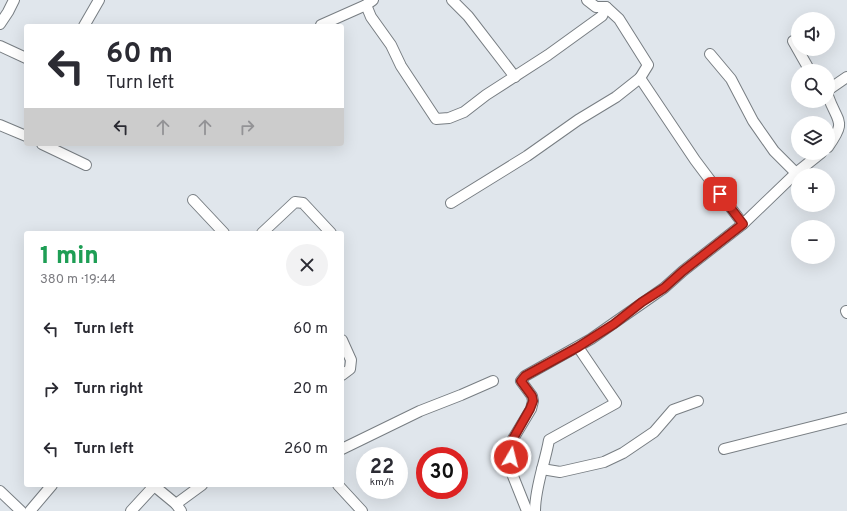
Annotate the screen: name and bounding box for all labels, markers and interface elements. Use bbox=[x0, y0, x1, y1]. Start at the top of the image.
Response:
map controls bbox=[791, 12, 835, 264]
button: sound bbox=[791, 12, 835, 56]
text: 60 m bbox=[106, 37, 173, 73]
icon: left bbox=[40, 40, 92, 92]
button: search bbox=[791, 64, 835, 108]
text: Turn left bbox=[106, 72, 174, 95]
icon: left bbox=[110, 116, 132, 138]
icon: ahead bbox=[152, 116, 174, 138]
icon: ahead bbox=[194, 116, 216, 138]
icon: right bbox=[236, 116, 258, 138]
button: layers bbox=[791, 116, 835, 160]
button: + bbox=[791, 168, 835, 212]
pin bbox=[703, 177, 737, 211]
icon: arrive bbox=[709, 183, 731, 205]
button: − bbox=[791, 220, 835, 264]
text: 1 min bbox=[40, 242, 99, 272]
button: close bbox=[286, 244, 328, 286]
text: 380 m · 19:44 bbox=[40, 272, 116, 288]
icon: left bbox=[40, 318, 62, 340]
text: Turn left bbox=[74, 320, 134, 339]
text: 60 m bbox=[293, 320, 328, 339]
icon: right bbox=[40, 378, 62, 400]
text: Turn right bbox=[74, 380, 143, 399]
text: 20 m bbox=[293, 380, 328, 399]
position arrow bbox=[490, 436, 532, 478]
icon: left bbox=[40, 438, 62, 460]
text: Turn left bbox=[74, 440, 134, 459]
text: 260 m bbox=[284, 440, 328, 459]
speed limit sign: 30 bbox=[416, 447, 468, 499]
text: 22 bbox=[370, 455, 394, 481]
text: km/h bbox=[370, 476, 394, 489]

